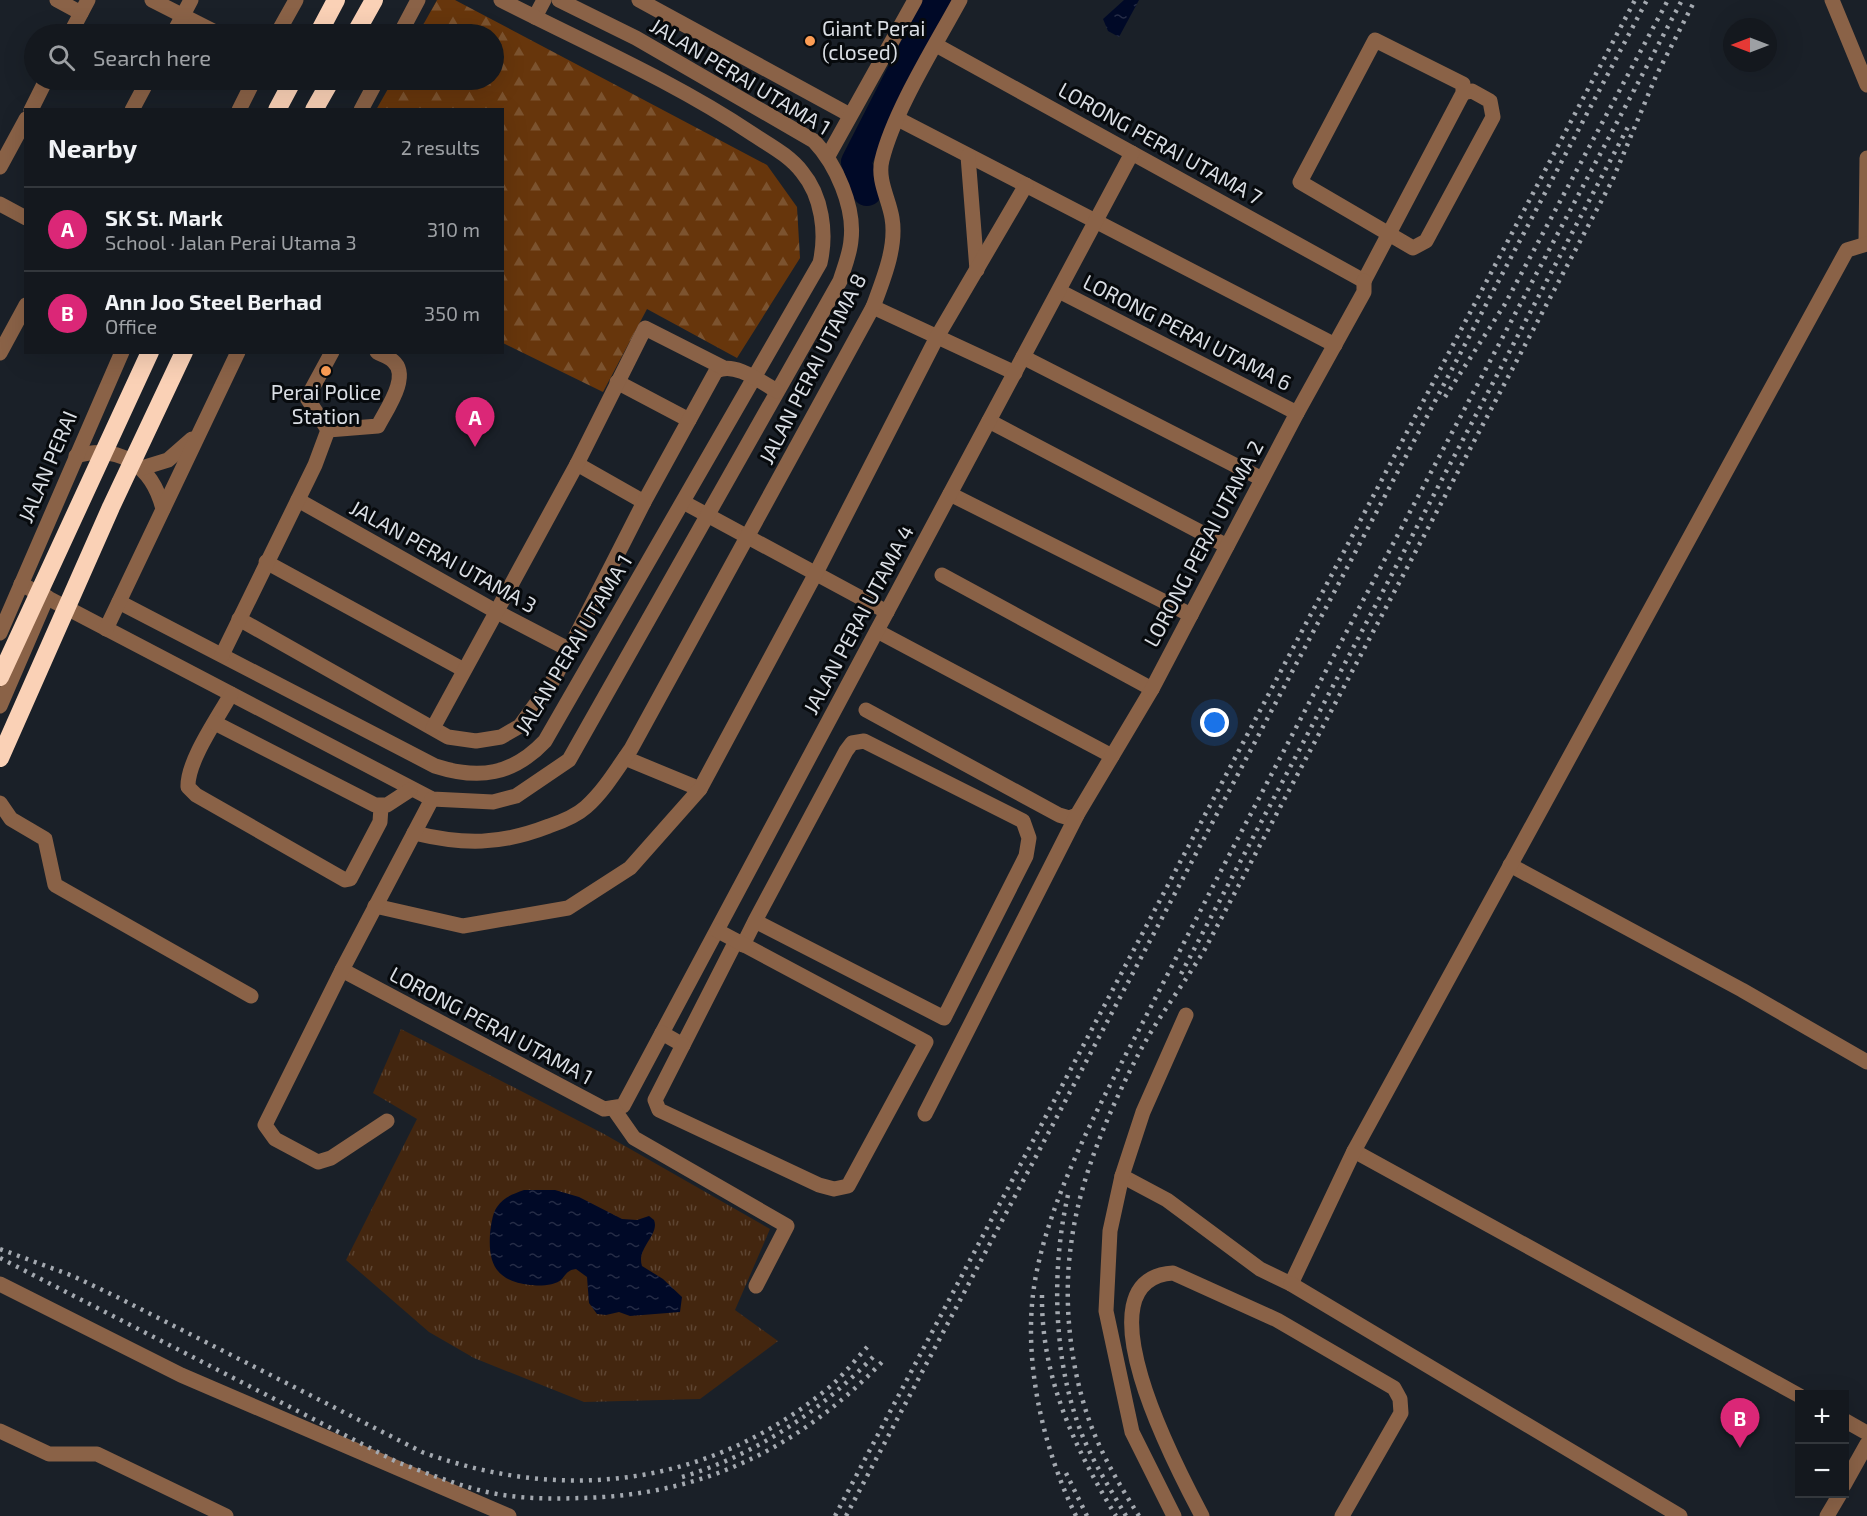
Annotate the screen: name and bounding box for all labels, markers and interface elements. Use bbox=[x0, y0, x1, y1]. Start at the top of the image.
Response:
street label: JALAN PERAI UTAMA 1 bbox=[646, 12, 835, 139]
place label: Giant Perai (closed) bbox=[822, 15, 926, 64]
north arrow bbox=[1723, 18, 1777, 72]
search box bbox=[24, 24, 504, 90]
marker: Giant Perai (closed) bbox=[803, 34, 817, 48]
icon: search bbox=[45, 41, 78, 74]
text: Search here bbox=[93, 44, 211, 70]
street label: LORONG PERAI UTAMA 7 bbox=[1055, 76, 1267, 209]
text: Nearby bbox=[48, 132, 137, 163]
text: 2 results bbox=[401, 135, 480, 159]
text: SK St. Mark bbox=[105, 204, 223, 230]
text: A bbox=[61, 217, 74, 241]
text: 310 m bbox=[427, 217, 480, 241]
text: School · Jalan Perai Utama 3 bbox=[105, 230, 357, 254]
street label: LORONG PERAI UTAMA 6 bbox=[1079, 268, 1296, 395]
street label: JALAN PERAI UTAMA 8 bbox=[753, 269, 871, 468]
text: Ann Joo Steel Berhad bbox=[105, 288, 322, 314]
text: B bbox=[61, 301, 74, 325]
text: 350 m bbox=[424, 301, 480, 325]
text: Office bbox=[105, 314, 157, 338]
marker: Perai Police Station bbox=[319, 364, 333, 378]
place label: Perai Police Station bbox=[271, 379, 381, 428]
pin: A bbox=[456, 398, 494, 447]
street label: JALAN PERAI bbox=[12, 407, 81, 526]
street label: LORONG PERAI UTAMA 2 bbox=[1138, 436, 1268, 651]
street label: JALAN PERAI UTAMA 3 bbox=[346, 494, 541, 617]
street label: JALAN PERAI UTAMA 4 bbox=[797, 520, 918, 718]
street label: JALAN PERAI UTAMA 1 bbox=[509, 550, 636, 739]
your location bbox=[1200, 708, 1229, 737]
street label: LORONG PERAI UTAMA 1 bbox=[386, 960, 598, 1089]
map controls bbox=[1795, 1390, 1849, 1498]
button: + bbox=[1795, 1390, 1849, 1444]
pin: B bbox=[1720, 1398, 1760, 1448]
button: − bbox=[1795, 1444, 1849, 1498]

